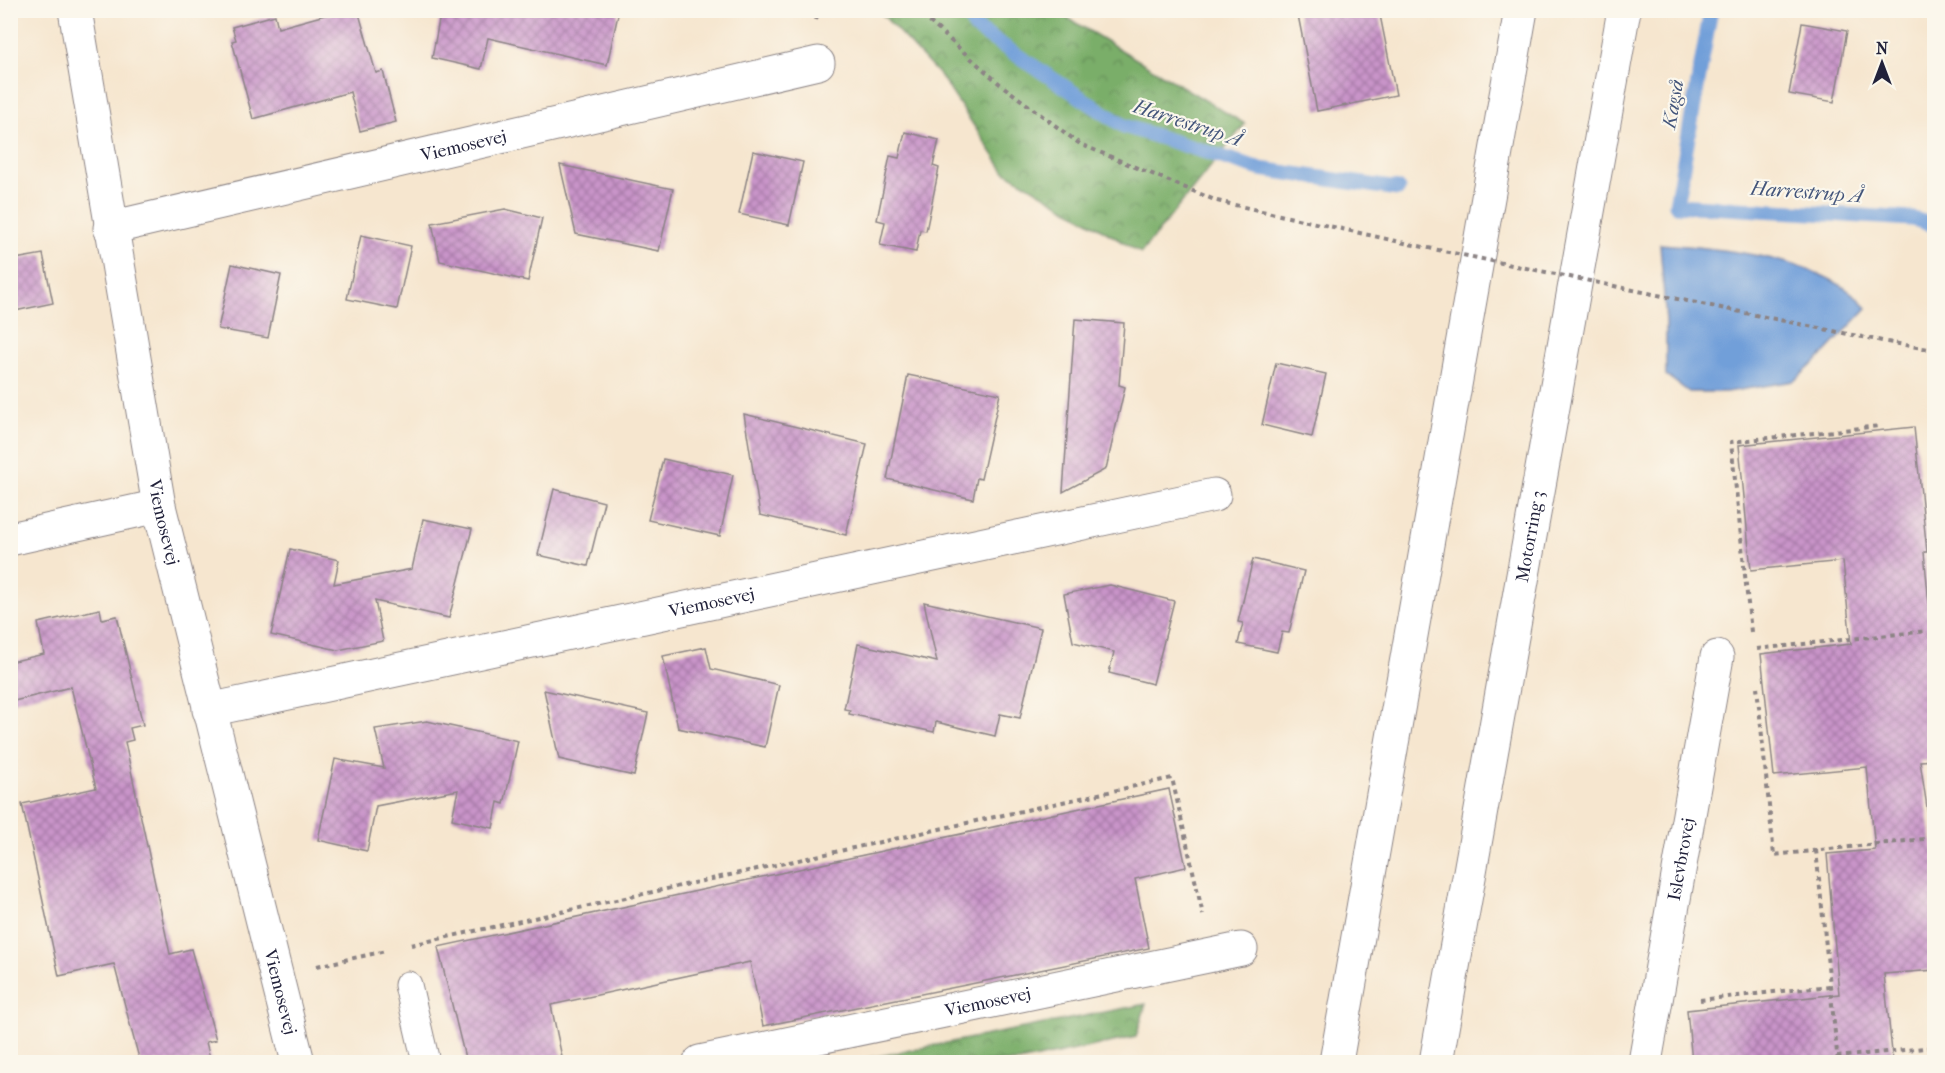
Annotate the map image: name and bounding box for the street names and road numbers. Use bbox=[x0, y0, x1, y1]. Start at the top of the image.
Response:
street label: Viemosevej bbox=[418, 125, 508, 166]
street label: Viemosevej bbox=[144, 477, 184, 567]
street label: Motorring 3 bbox=[1511, 489, 1548, 584]
street label: Viemosevej bbox=[666, 583, 757, 622]
street label: Islevbrovej bbox=[1663, 816, 1699, 902]
street label: Viemosevej bbox=[259, 946, 301, 1037]
street label: Viemosevej bbox=[942, 983, 1033, 1021]

